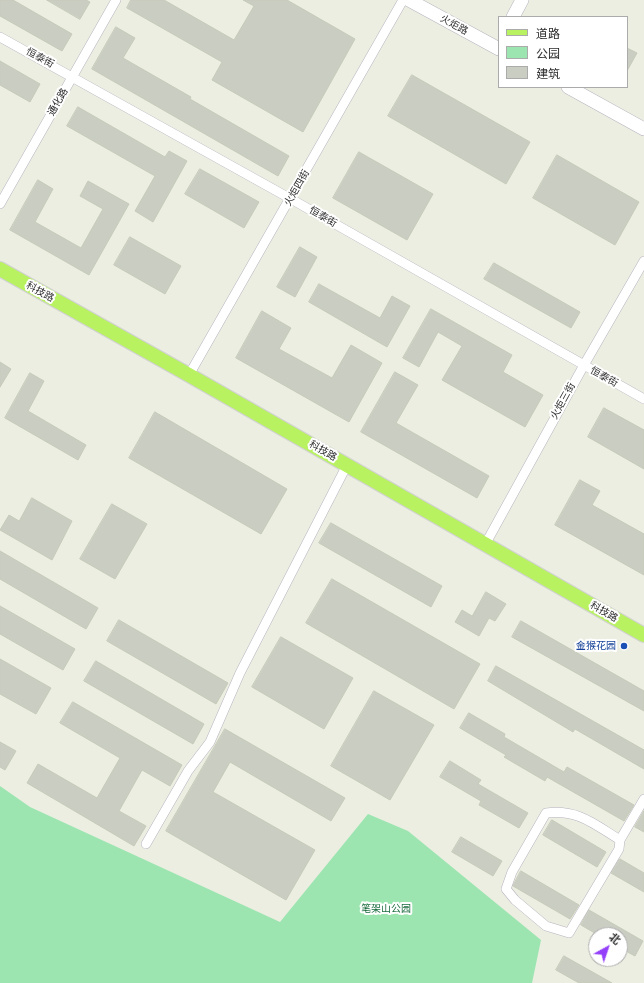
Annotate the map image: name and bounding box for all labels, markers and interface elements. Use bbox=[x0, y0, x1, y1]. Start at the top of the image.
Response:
street label: 火炬路 bbox=[438, 12, 470, 38]
legend bbox=[498, 16, 628, 88]
text: 道路 bbox=[536, 26, 560, 41]
street label: 恒泰街 bbox=[24, 46, 56, 70]
text: 公园 bbox=[536, 46, 560, 61]
text: 建筑 bbox=[536, 66, 560, 81]
street label: 通化路 bbox=[45, 86, 71, 118]
street label: 火炬四街 bbox=[282, 168, 312, 208]
street label: 恒泰街 bbox=[307, 204, 339, 230]
street label: 科技路 bbox=[24, 279, 56, 305]
street label: 恒泰街 bbox=[588, 364, 620, 390]
street label: 火炬三街 bbox=[548, 381, 578, 421]
street label: 科技路 bbox=[307, 438, 339, 464]
street label: 科技路 bbox=[588, 599, 620, 625]
place label: 金猴花园 bbox=[576, 640, 616, 652]
marker: 金猴花园 bbox=[619, 641, 629, 651]
park label: 笔架山公园 bbox=[361, 903, 411, 915]
north arrow bbox=[588, 927, 628, 967]
text: 北 bbox=[606, 930, 624, 947]

